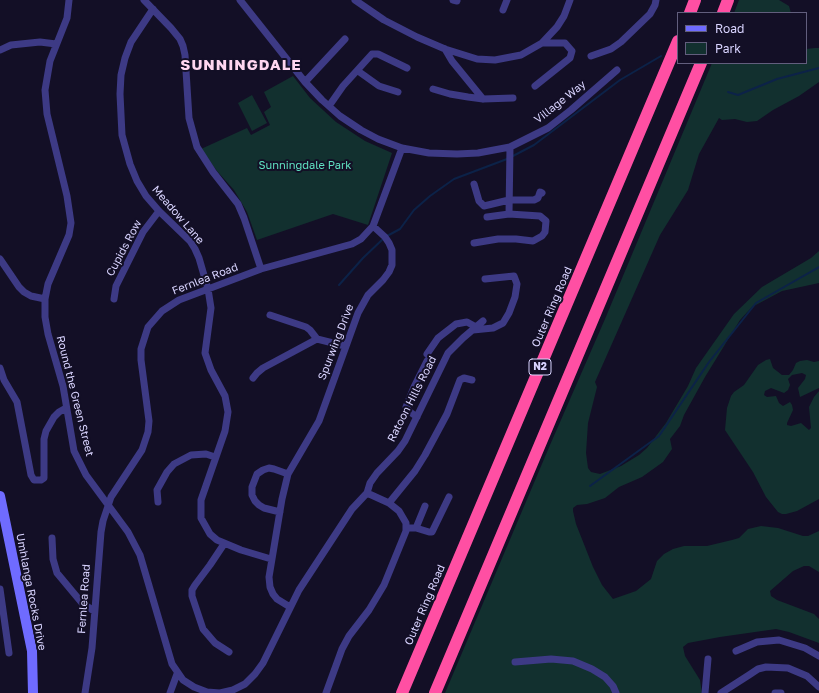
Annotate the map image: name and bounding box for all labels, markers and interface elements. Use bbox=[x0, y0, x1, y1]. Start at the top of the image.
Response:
legend bbox=[677, 12, 807, 64]
text: Road bbox=[715, 21, 744, 36]
text: Park bbox=[715, 41, 741, 56]
district label: SUNNINGDALE bbox=[180, 56, 302, 74]
street label: Village Way bbox=[532, 78, 588, 126]
park label: Sunningdale Park bbox=[258, 159, 352, 173]
street label: Meadow Lane bbox=[149, 183, 207, 247]
street label: Cupids Row bbox=[104, 218, 144, 278]
street label: Fernlea Road bbox=[170, 260, 240, 298]
street label: Outer Ring Road bbox=[529, 265, 575, 349]
street label: Spurwing Drive bbox=[315, 302, 357, 382]
street label: Round the Green Street bbox=[54, 334, 96, 458]
street label: Ratoon Hills Road bbox=[385, 354, 439, 444]
road number: N2 bbox=[529, 359, 551, 375]
street label: Umhlanga Rocks Drive bbox=[13, 532, 49, 652]
street label: Outer Ring Road bbox=[402, 563, 448, 647]
street label: Fernlea Road bbox=[75, 564, 93, 634]

